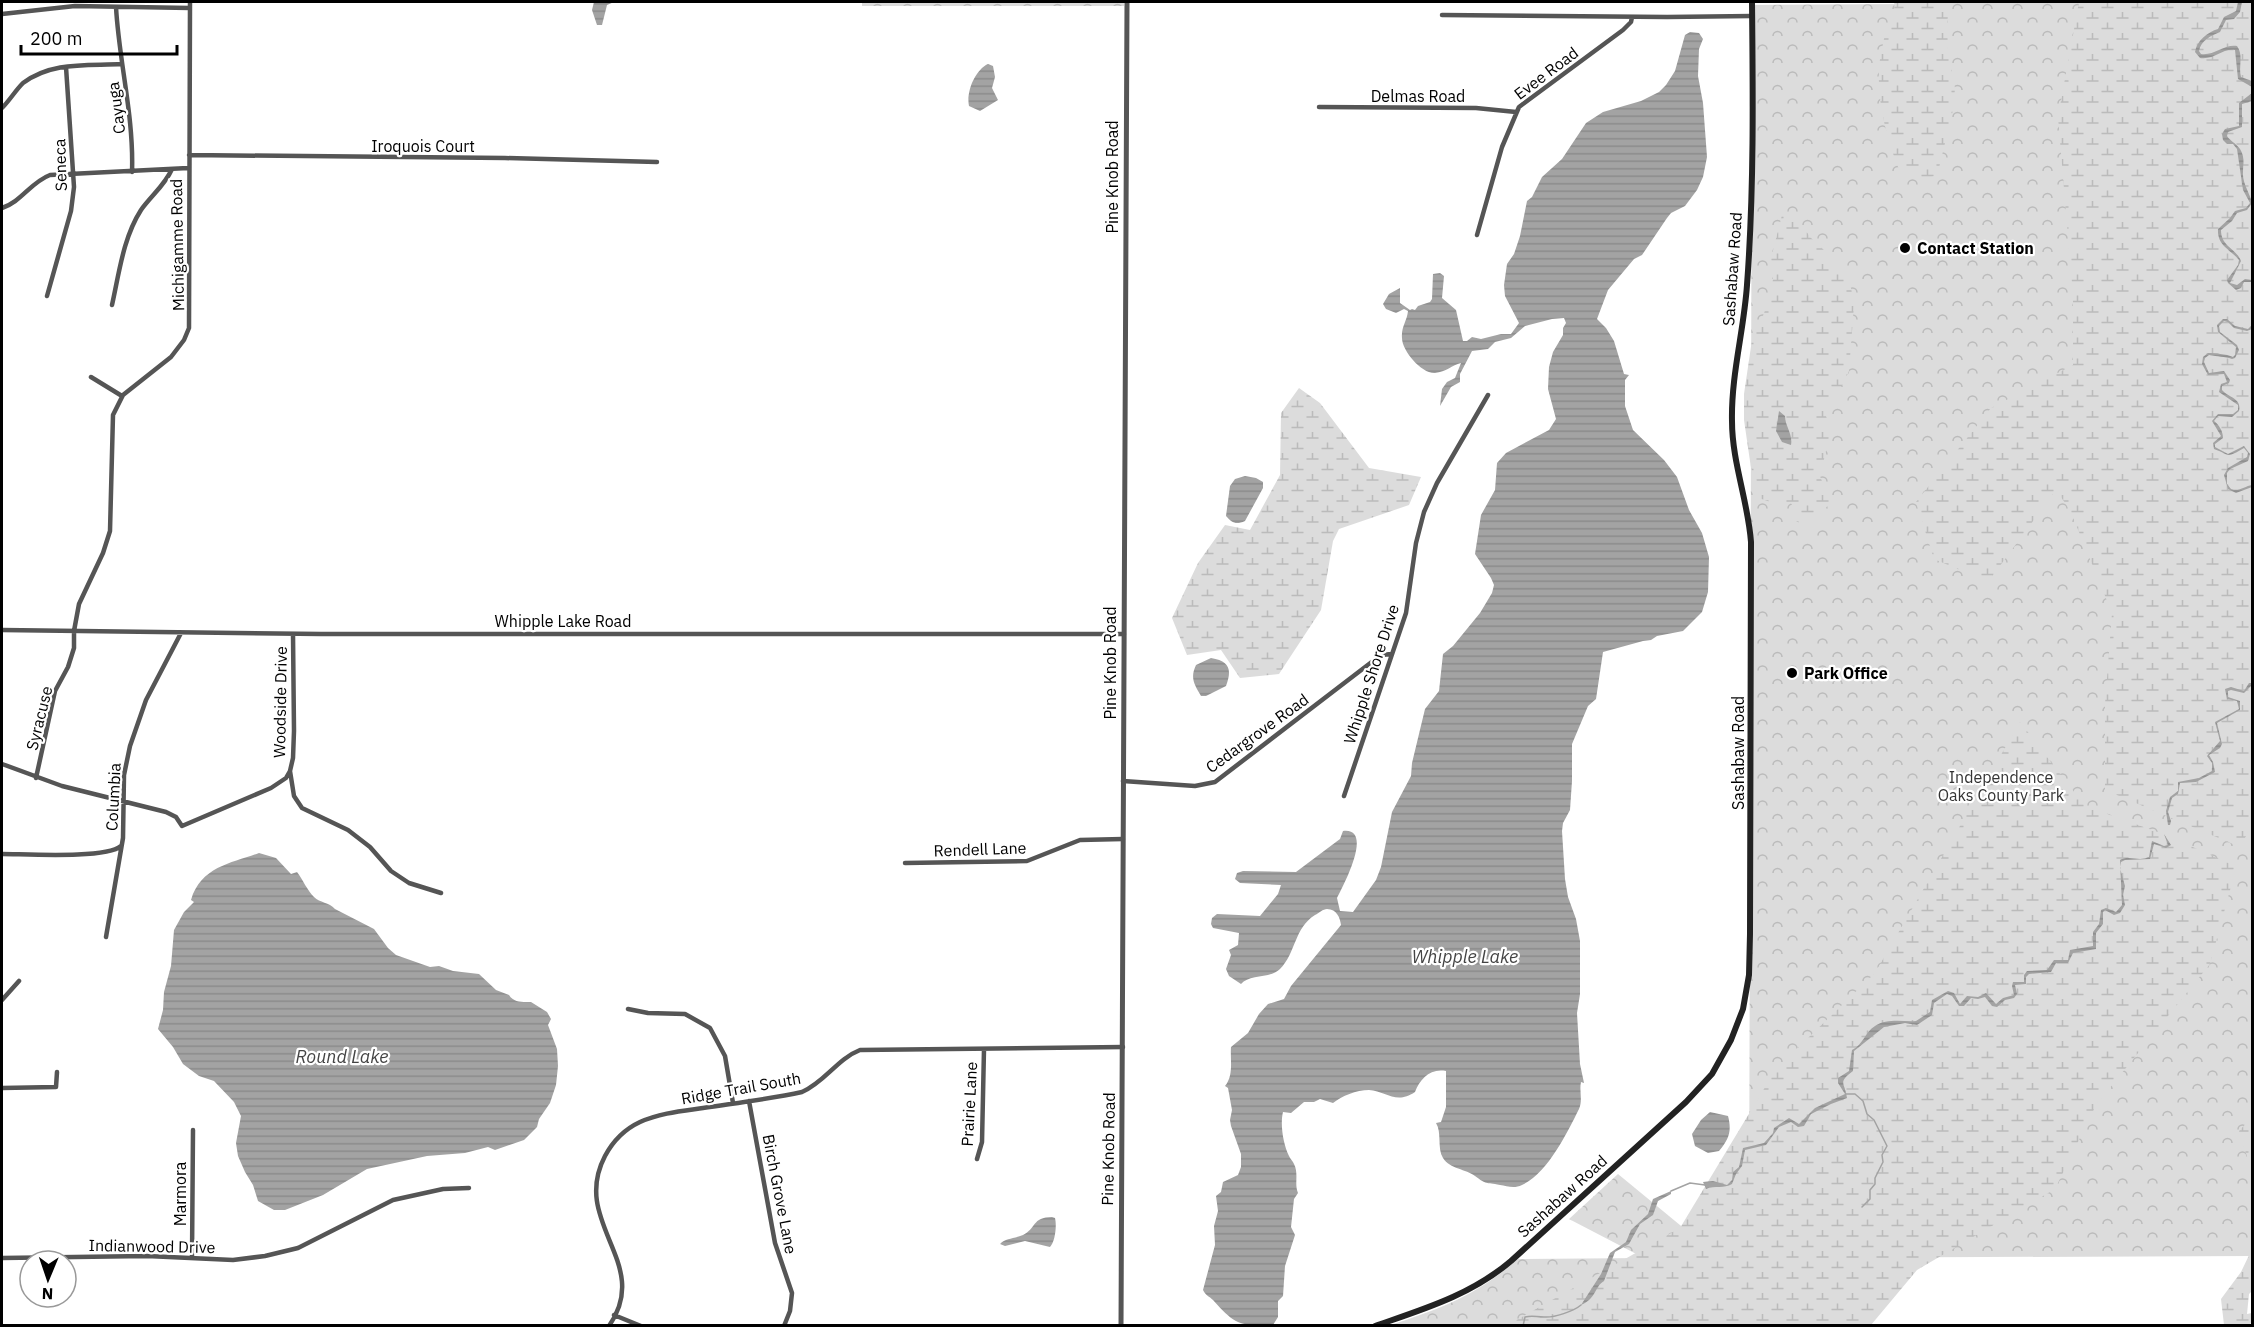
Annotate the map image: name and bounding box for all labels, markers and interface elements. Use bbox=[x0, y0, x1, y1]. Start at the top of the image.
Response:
scale bar bbox=[21, 18, 177, 56]
text: 200 m bbox=[30, 27, 82, 50]
street label: Evee Road bbox=[1510, 42, 1582, 104]
street label: Cayuga bbox=[103, 80, 129, 135]
street label: Delmas Road bbox=[1371, 86, 1465, 106]
street label: Pine Knob Road bbox=[1102, 120, 1122, 234]
street label: Iroquois Court bbox=[371, 136, 475, 156]
street label: Seneca bbox=[49, 138, 71, 192]
street label: Michigamme Road bbox=[166, 179, 188, 311]
street label: Sashabaw Road bbox=[1718, 211, 1746, 327]
place label: Contact Station bbox=[1917, 238, 2034, 258]
marker: Contact Station bbox=[1898, 241, 1912, 255]
street label: Whipple Shore Drive bbox=[1339, 601, 1403, 746]
street label: Pine Knob Road bbox=[1100, 606, 1120, 720]
street label: Whipple Lake Road bbox=[495, 611, 631, 631]
street label: Woodside Drive bbox=[269, 646, 291, 758]
place label: Park Office bbox=[1804, 663, 1888, 683]
marker: Park Office bbox=[1785, 666, 1799, 680]
street label: Syracuse bbox=[21, 684, 57, 752]
street label: Cedargrove Road bbox=[1202, 689, 1312, 777]
street label: Sashabaw Road bbox=[1728, 696, 1748, 810]
street label: Columbia bbox=[101, 762, 125, 832]
park label: Independence Oaks County Park bbox=[1938, 767, 2065, 805]
street label: Rendell Lane bbox=[933, 837, 1027, 861]
water label: Whipple Lake bbox=[1412, 945, 1518, 968]
water label: Round Lake bbox=[296, 1045, 388, 1068]
street label: Prairie Lane bbox=[957, 1061, 981, 1147]
street label: Ridge Trail South bbox=[679, 1068, 803, 1108]
street label: Pine Knob Road bbox=[1097, 1092, 1119, 1206]
street label: Birch Grove Lane bbox=[759, 1132, 801, 1256]
street label: Sashabaw Road bbox=[1513, 1150, 1611, 1242]
street label: Marmora bbox=[170, 1161, 190, 1226]
street label: Indianwood Drive bbox=[89, 1235, 216, 1257]
north arrow bbox=[18, 1249, 78, 1309]
text: N bbox=[41, 1284, 54, 1304]

